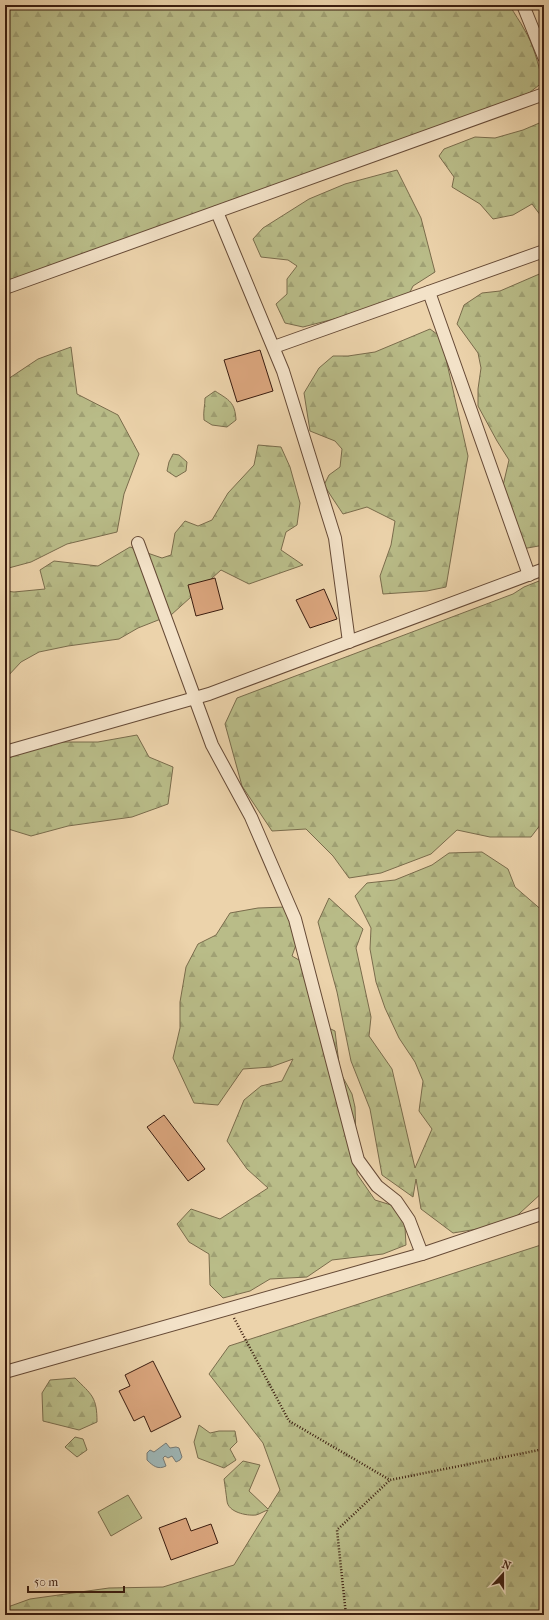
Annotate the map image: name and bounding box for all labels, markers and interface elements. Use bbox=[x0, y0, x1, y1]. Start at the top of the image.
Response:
north arrow bbox=[483, 1554, 523, 1594]
text: N bbox=[500, 1558, 513, 1573]
scale bar bbox=[28, 1568, 124, 1594]
text: 50 m bbox=[34, 1575, 58, 1589]

